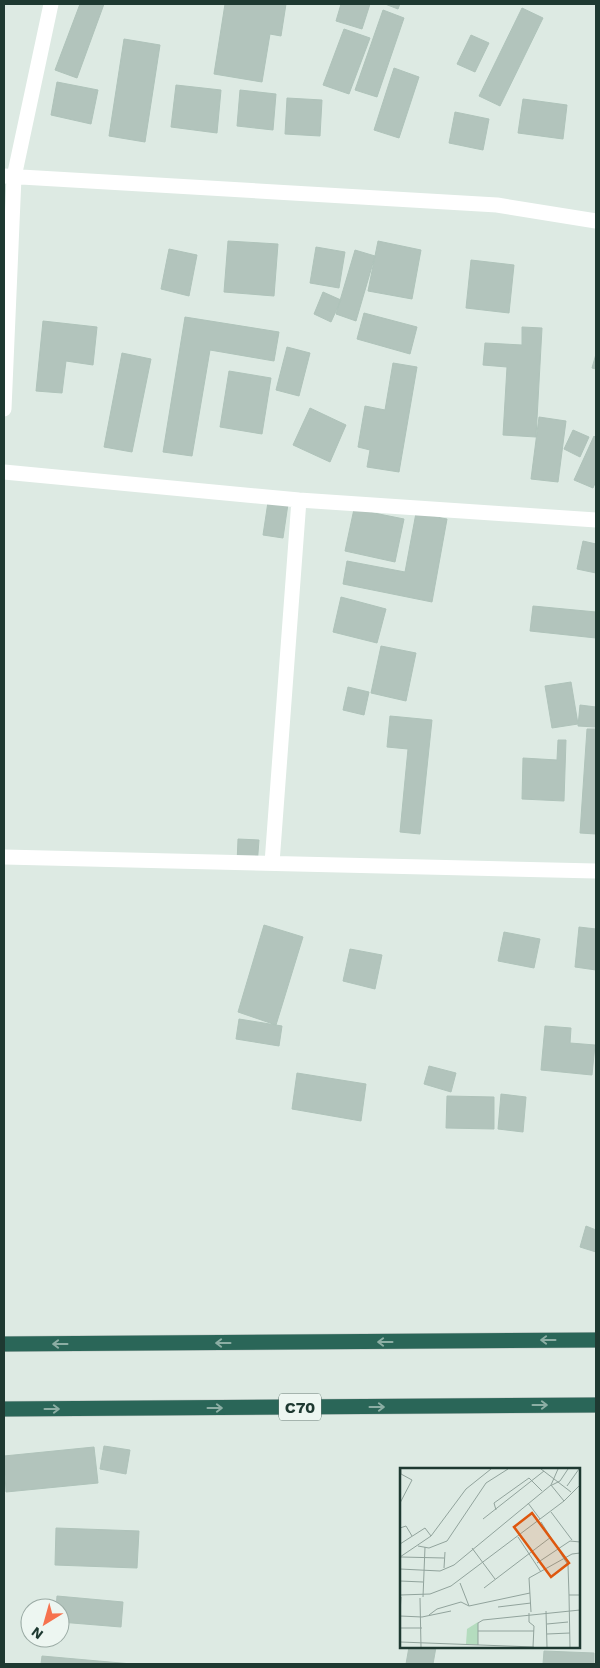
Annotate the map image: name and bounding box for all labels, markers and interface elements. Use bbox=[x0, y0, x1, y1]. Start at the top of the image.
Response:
one-way arrow bbox=[540, 1335, 556, 1345]
one-way arrow bbox=[377, 1337, 394, 1347]
one-way arrow bbox=[215, 1338, 231, 1348]
one-way arrow bbox=[52, 1339, 68, 1349]
road number: C70 bbox=[279, 1394, 321, 1420]
one-way arrow bbox=[532, 1401, 548, 1410]
one-way arrow bbox=[369, 1402, 385, 1412]
one-way arrow bbox=[206, 1403, 223, 1413]
one-way arrow bbox=[44, 1404, 60, 1414]
inset map bbox=[400, 1468, 580, 1648]
north arrow bbox=[20, 1598, 70, 1648]
text: N bbox=[28, 1624, 46, 1643]

